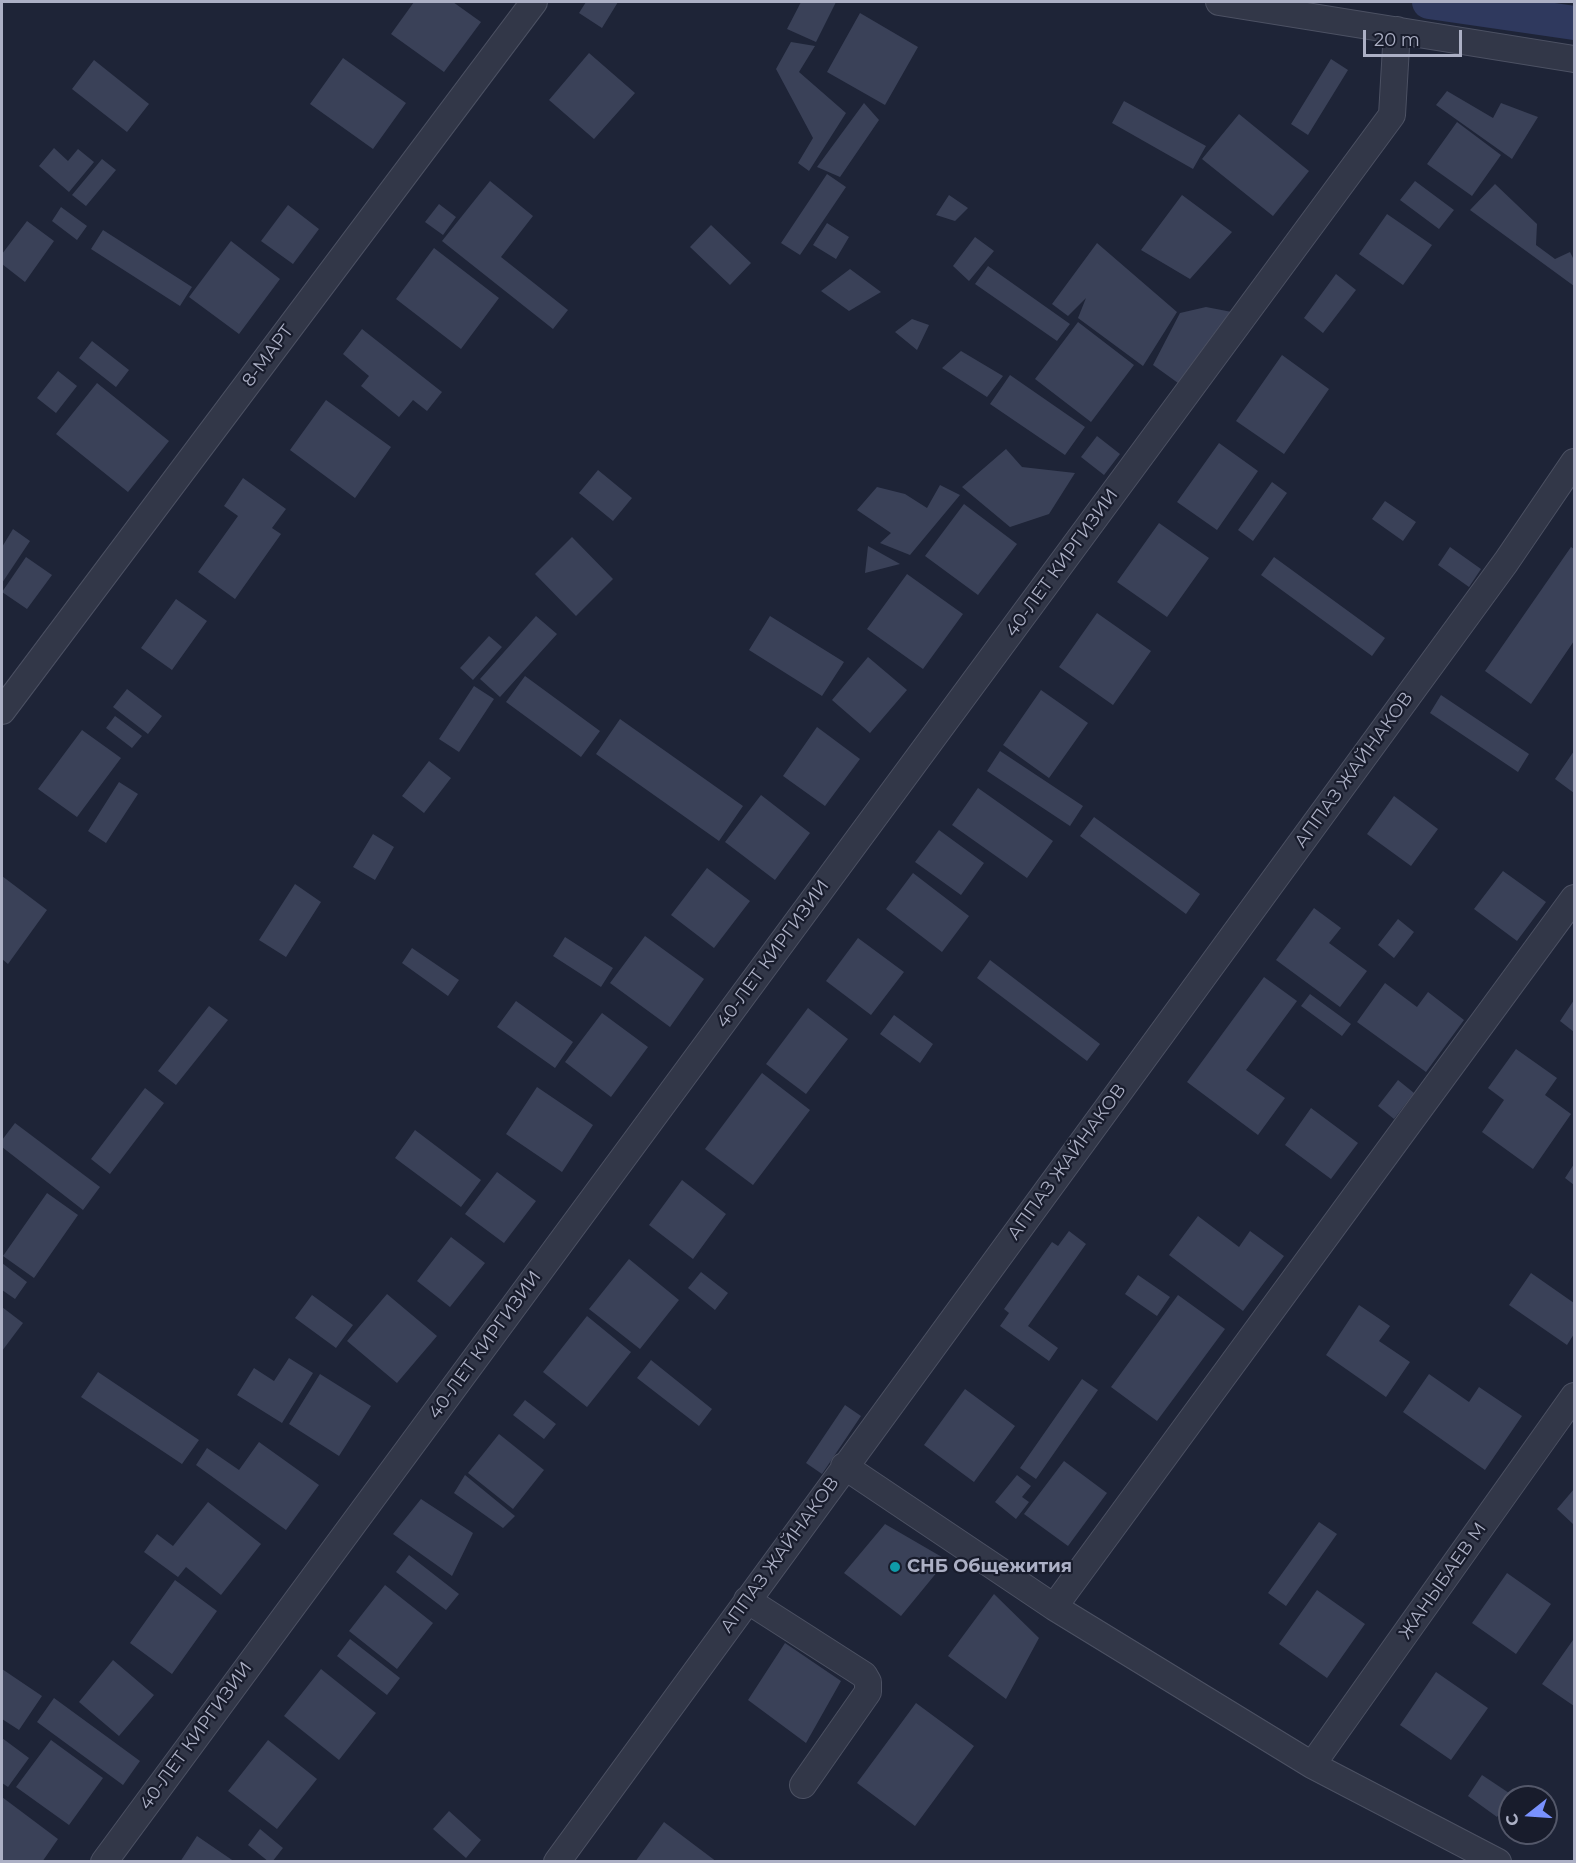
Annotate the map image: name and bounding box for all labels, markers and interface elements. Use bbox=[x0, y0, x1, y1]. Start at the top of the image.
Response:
scale bar bbox=[1366, 18, 1465, 56]
text: 20 m bbox=[1374, 29, 1420, 51]
street label: 8-МАРТ bbox=[238, 321, 298, 391]
street label: 40-ЛЕТ КИРГИЗИИ bbox=[1001, 485, 1123, 641]
street label: АППАЗ ЖАЙНАКОВ bbox=[1290, 688, 1418, 852]
street label: 40-ЛЕТ КИРГИЗИИ bbox=[712, 876, 834, 1032]
street label: АППАЗ ЖАЙНАКОВ bbox=[1003, 1080, 1131, 1244]
street label: 40-ЛЕТ КИРГИЗИИ bbox=[424, 1267, 546, 1423]
street label: АППАЗ ЖАЙНАКОВ bbox=[716, 1473, 844, 1637]
street label: ЖАНЫБАЕВ М bbox=[1395, 1519, 1491, 1643]
place label: СНБ Общежития bbox=[907, 1556, 1072, 1578]
marker: СНБ Общежития bbox=[888, 1560, 902, 1574]
street label: 40-ЛЕТ КИРГИЗИИ bbox=[135, 1658, 257, 1814]
north arrow bbox=[1498, 1785, 1558, 1845]
text: С bbox=[1501, 1811, 1523, 1828]

